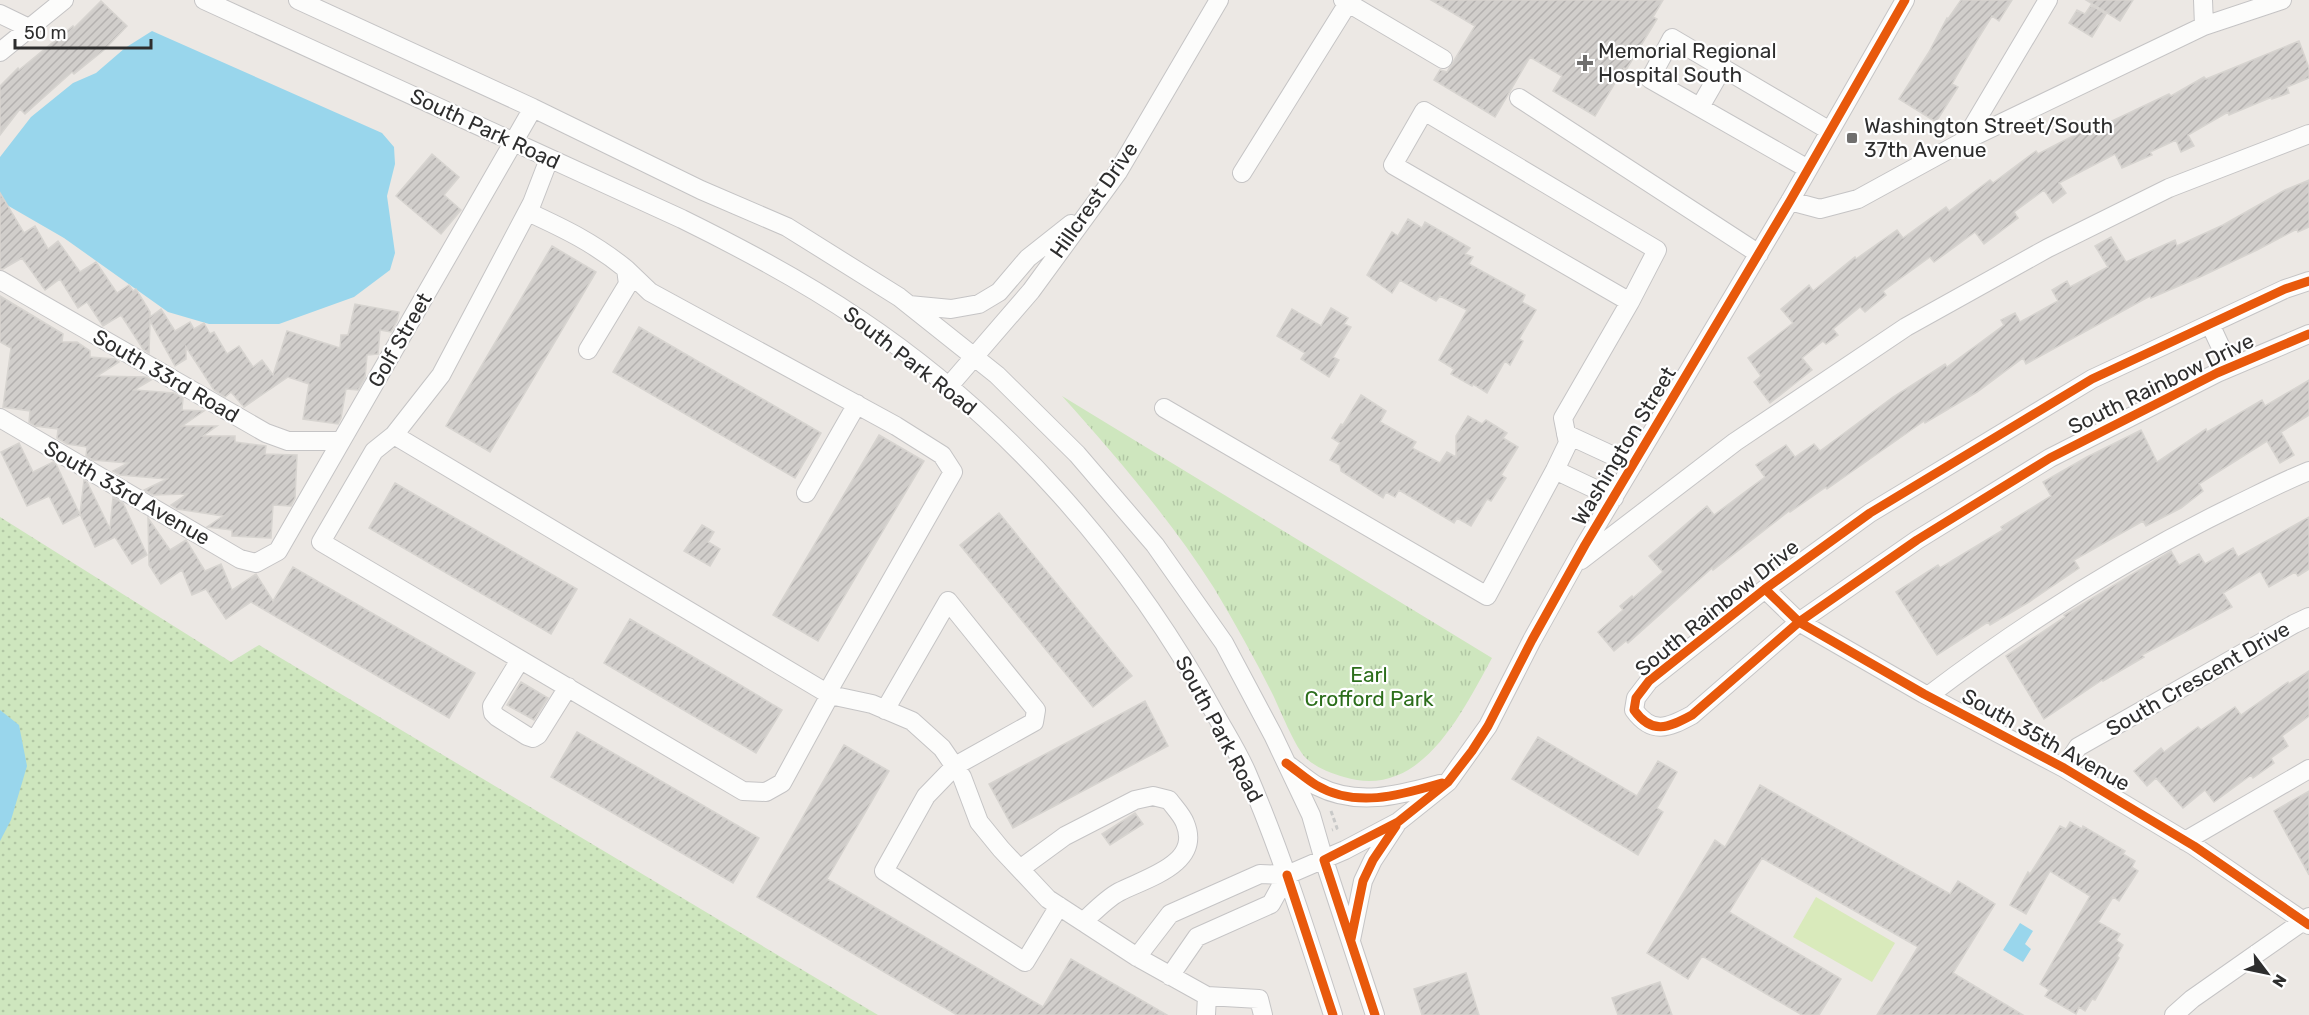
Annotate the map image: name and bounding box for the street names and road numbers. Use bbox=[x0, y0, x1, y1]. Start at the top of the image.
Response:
street label: South Park Road bbox=[406, 83, 564, 174]
street label: Hillcrest Drive bbox=[1044, 137, 1143, 263]
street label: Golf Street bbox=[363, 288, 437, 391]
street label: South Park Road bbox=[839, 301, 982, 420]
street label: South 33rd Road bbox=[89, 324, 244, 427]
street label: South Rainbow Drive bbox=[2064, 328, 2258, 439]
street label: Washington Street bbox=[1566, 362, 1681, 530]
street label: South 33rd Avenue bbox=[40, 435, 215, 550]
street label: South Rainbow Drive bbox=[1630, 534, 1804, 681]
street label: South Crescent Drive bbox=[2101, 616, 2294, 741]
street label: South Park Road bbox=[1170, 651, 1269, 806]
street label: South 35th Avenue bbox=[1958, 683, 2135, 796]

